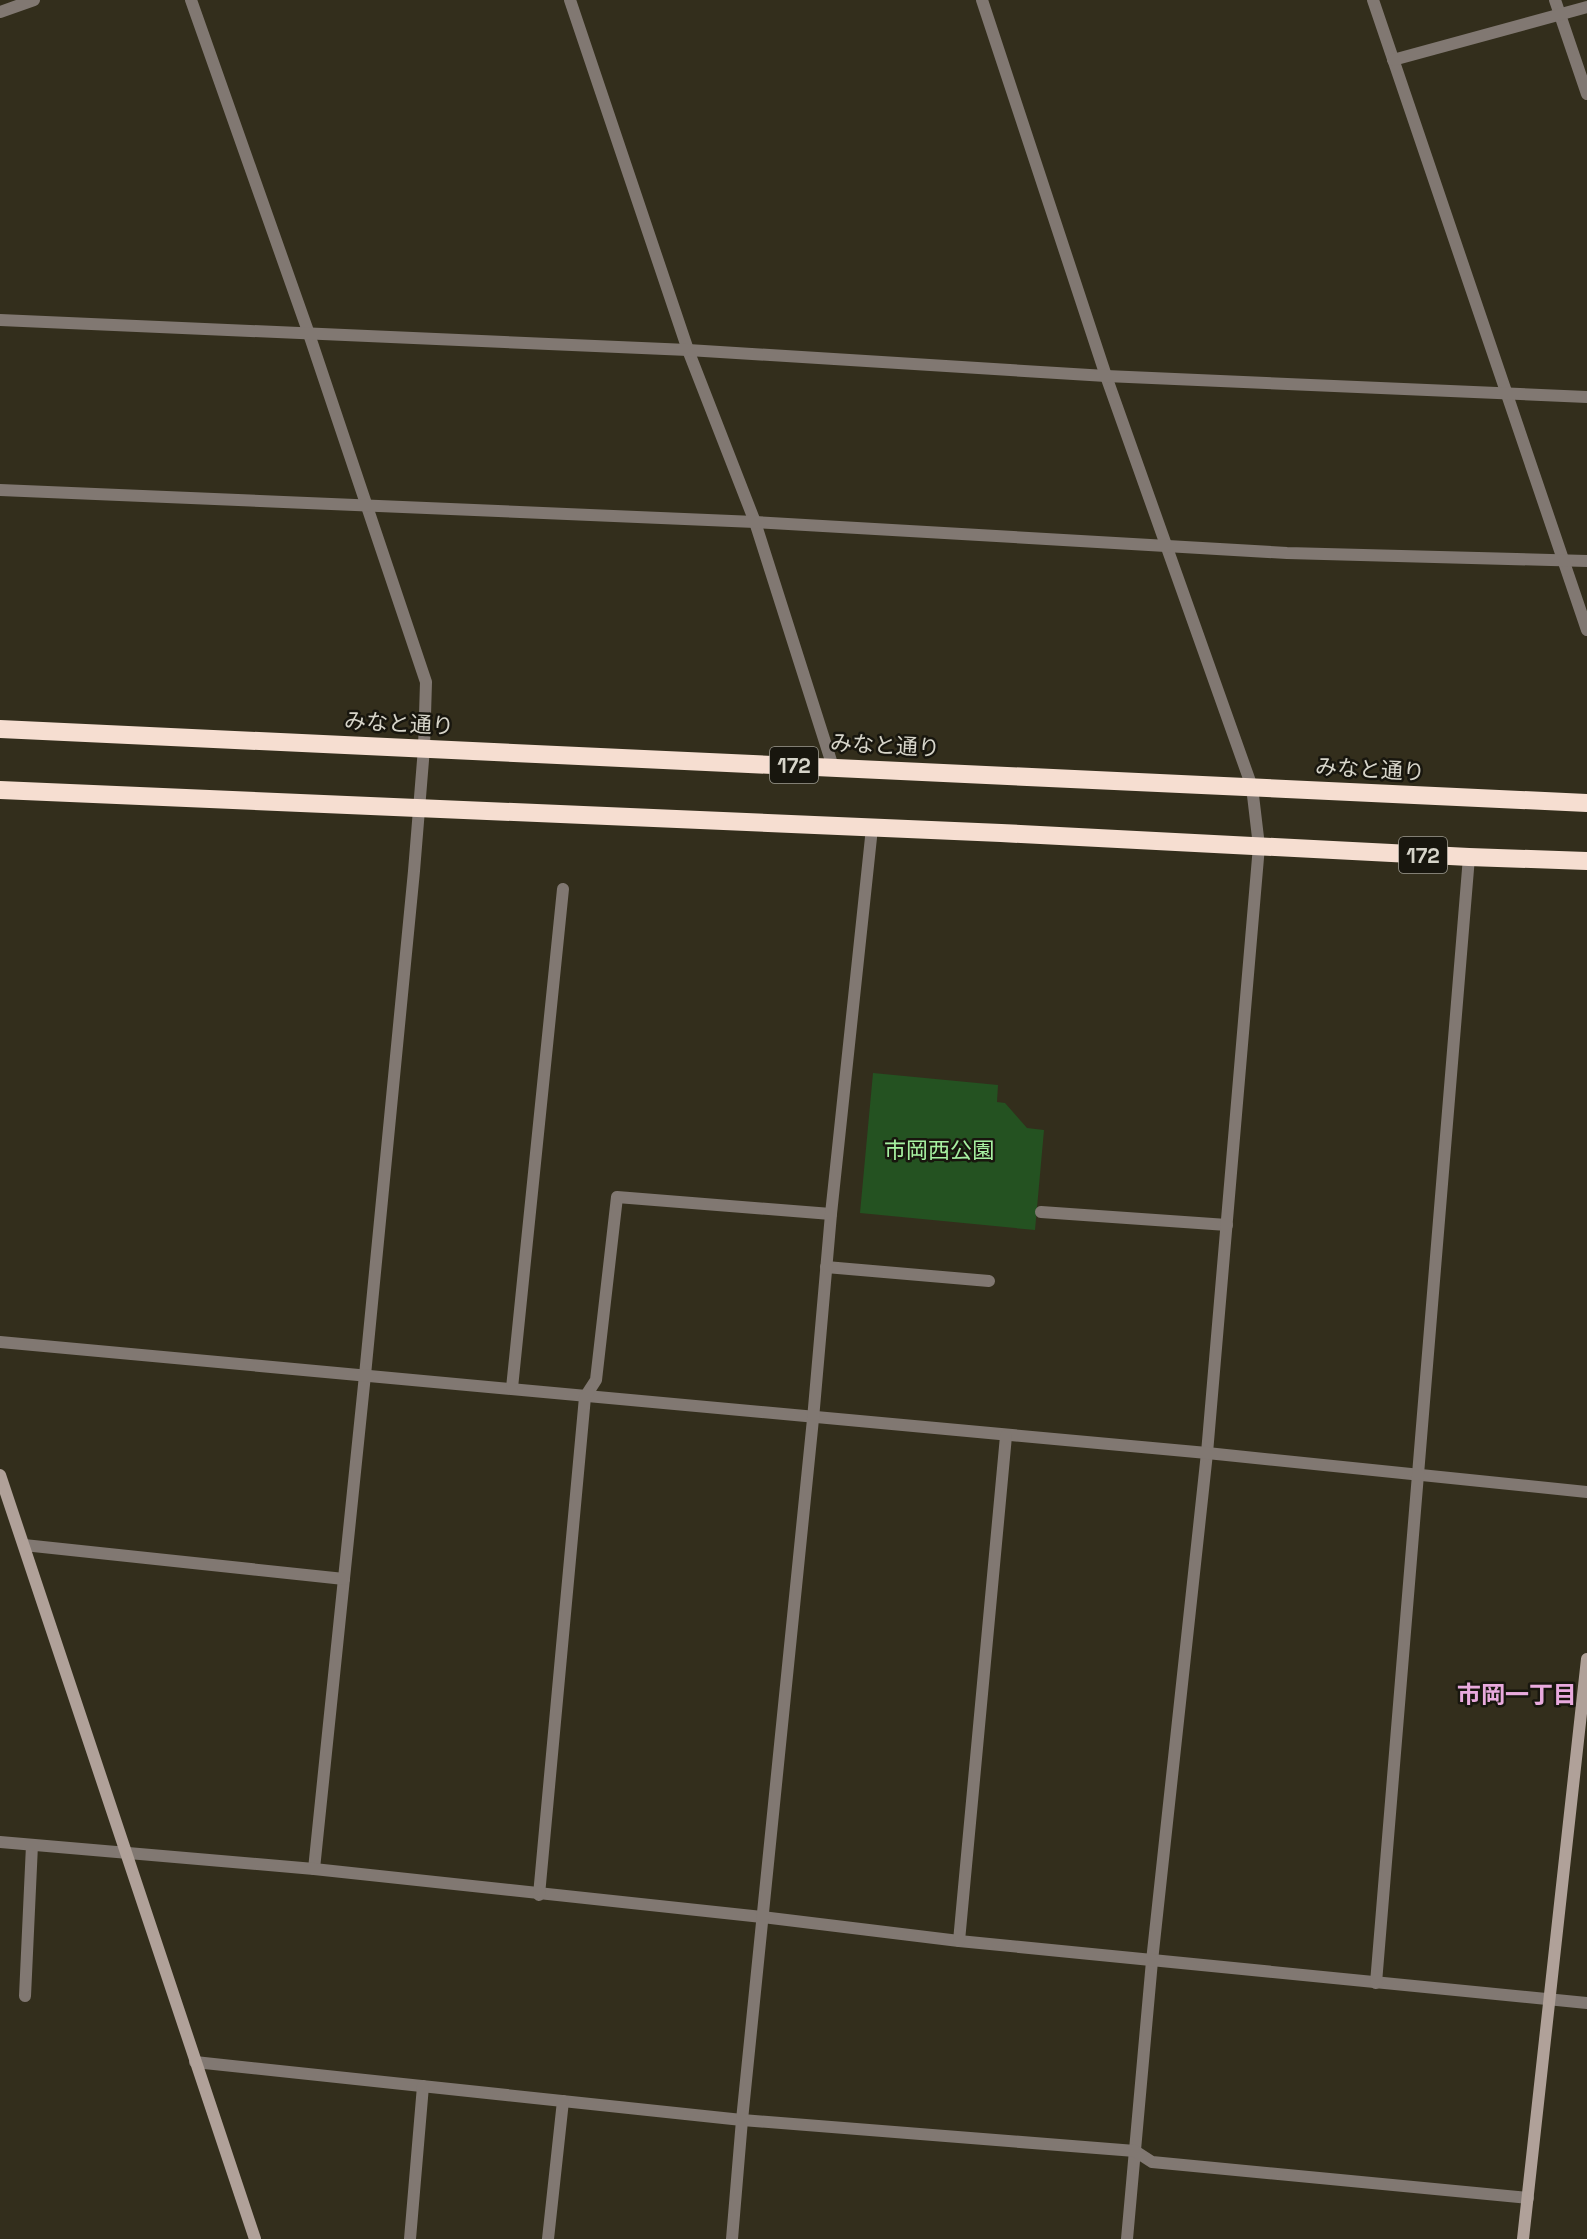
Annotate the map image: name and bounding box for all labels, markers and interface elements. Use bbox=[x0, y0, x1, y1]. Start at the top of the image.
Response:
street label: みなと通り bbox=[343, 706, 455, 740]
street label: みなと通り bbox=[829, 728, 941, 762]
road number: 172 bbox=[770, 747, 818, 783]
street label: みなと通り bbox=[1314, 752, 1426, 786]
road number: 172 bbox=[1399, 837, 1447, 873]
park label: 市岡西公園 bbox=[884, 1136, 994, 1164]
district label: 市岡一丁目 bbox=[1457, 1679, 1577, 1710]

